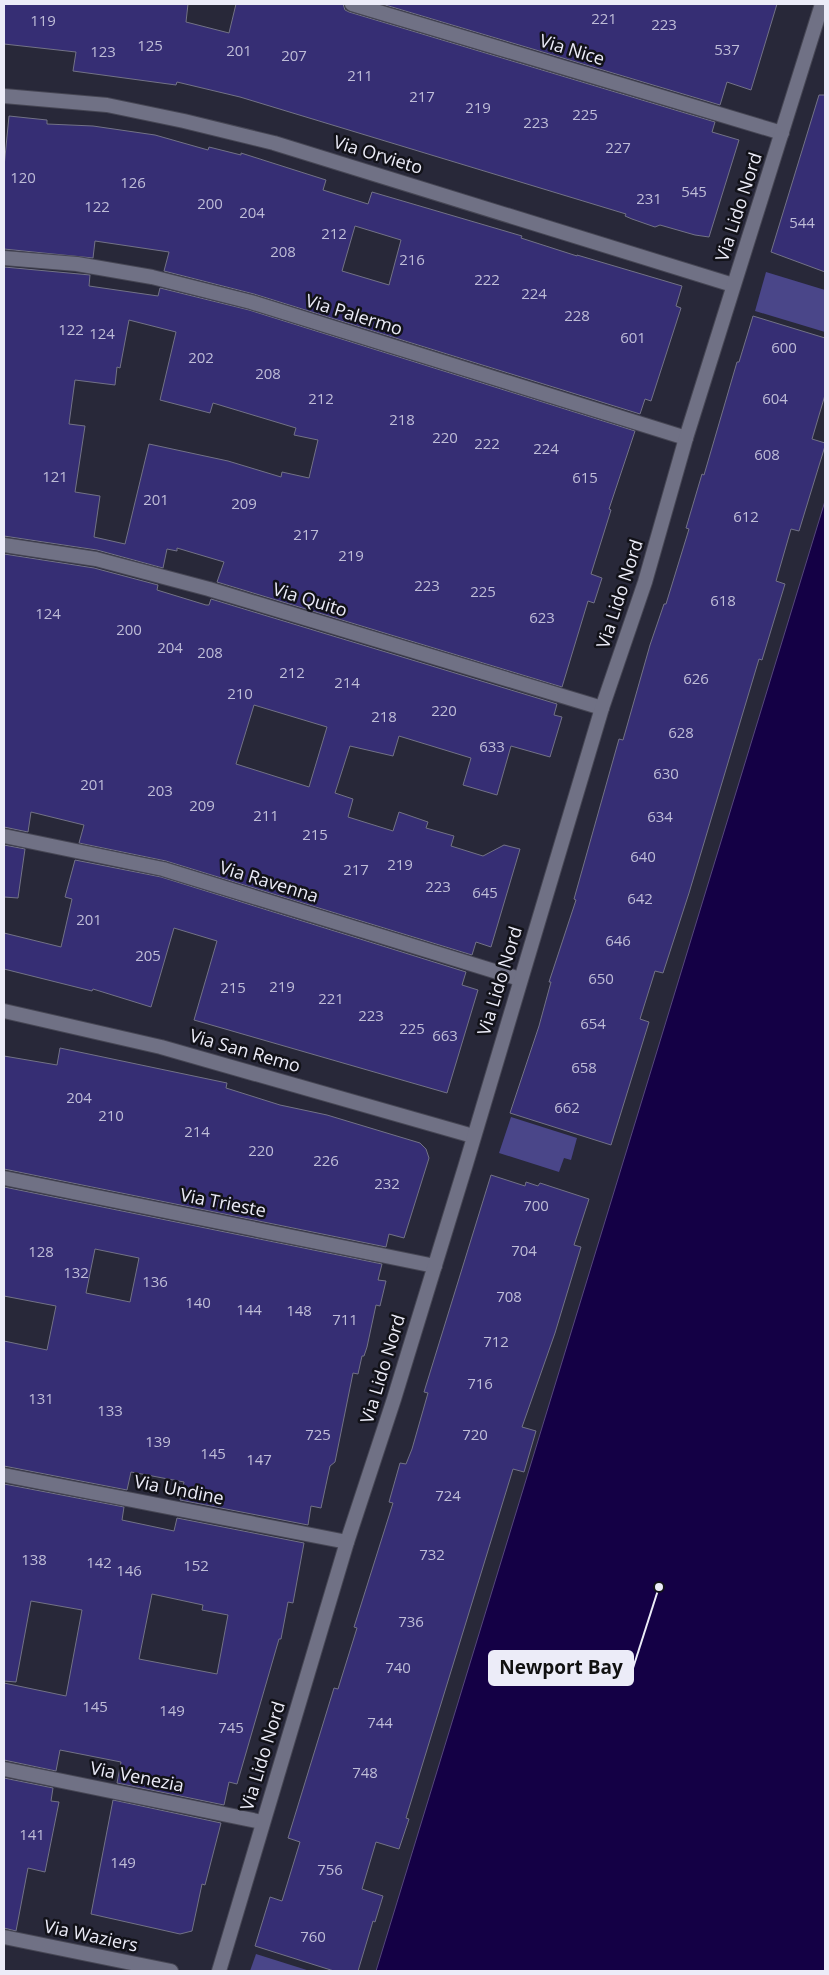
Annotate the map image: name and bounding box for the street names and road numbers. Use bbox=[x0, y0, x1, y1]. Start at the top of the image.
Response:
street label: Via Nice bbox=[537, 28, 608, 70]
street label: Via Orvieto bbox=[331, 129, 426, 179]
street label: Via Lido Nord bbox=[709, 149, 767, 264]
street label: Via Palermo bbox=[303, 288, 406, 340]
street label: Via Lido Nord bbox=[590, 536, 648, 651]
street label: Via Quito bbox=[270, 576, 351, 622]
street label: Via Ravenna bbox=[217, 855, 322, 907]
street label: Via Lido Nord bbox=[471, 923, 527, 1038]
street label: Via San Remo bbox=[187, 1023, 303, 1077]
street label: Via Trieste bbox=[178, 1182, 268, 1222]
street label: Via Lido Nord bbox=[354, 1311, 410, 1426]
street label: Via Undine bbox=[132, 1469, 226, 1509]
street label: Via Lido Nord bbox=[234, 1698, 290, 1813]
street label: Via Venezia bbox=[88, 1755, 186, 1797]
street label: Via Waziers bbox=[42, 1913, 140, 1957]

